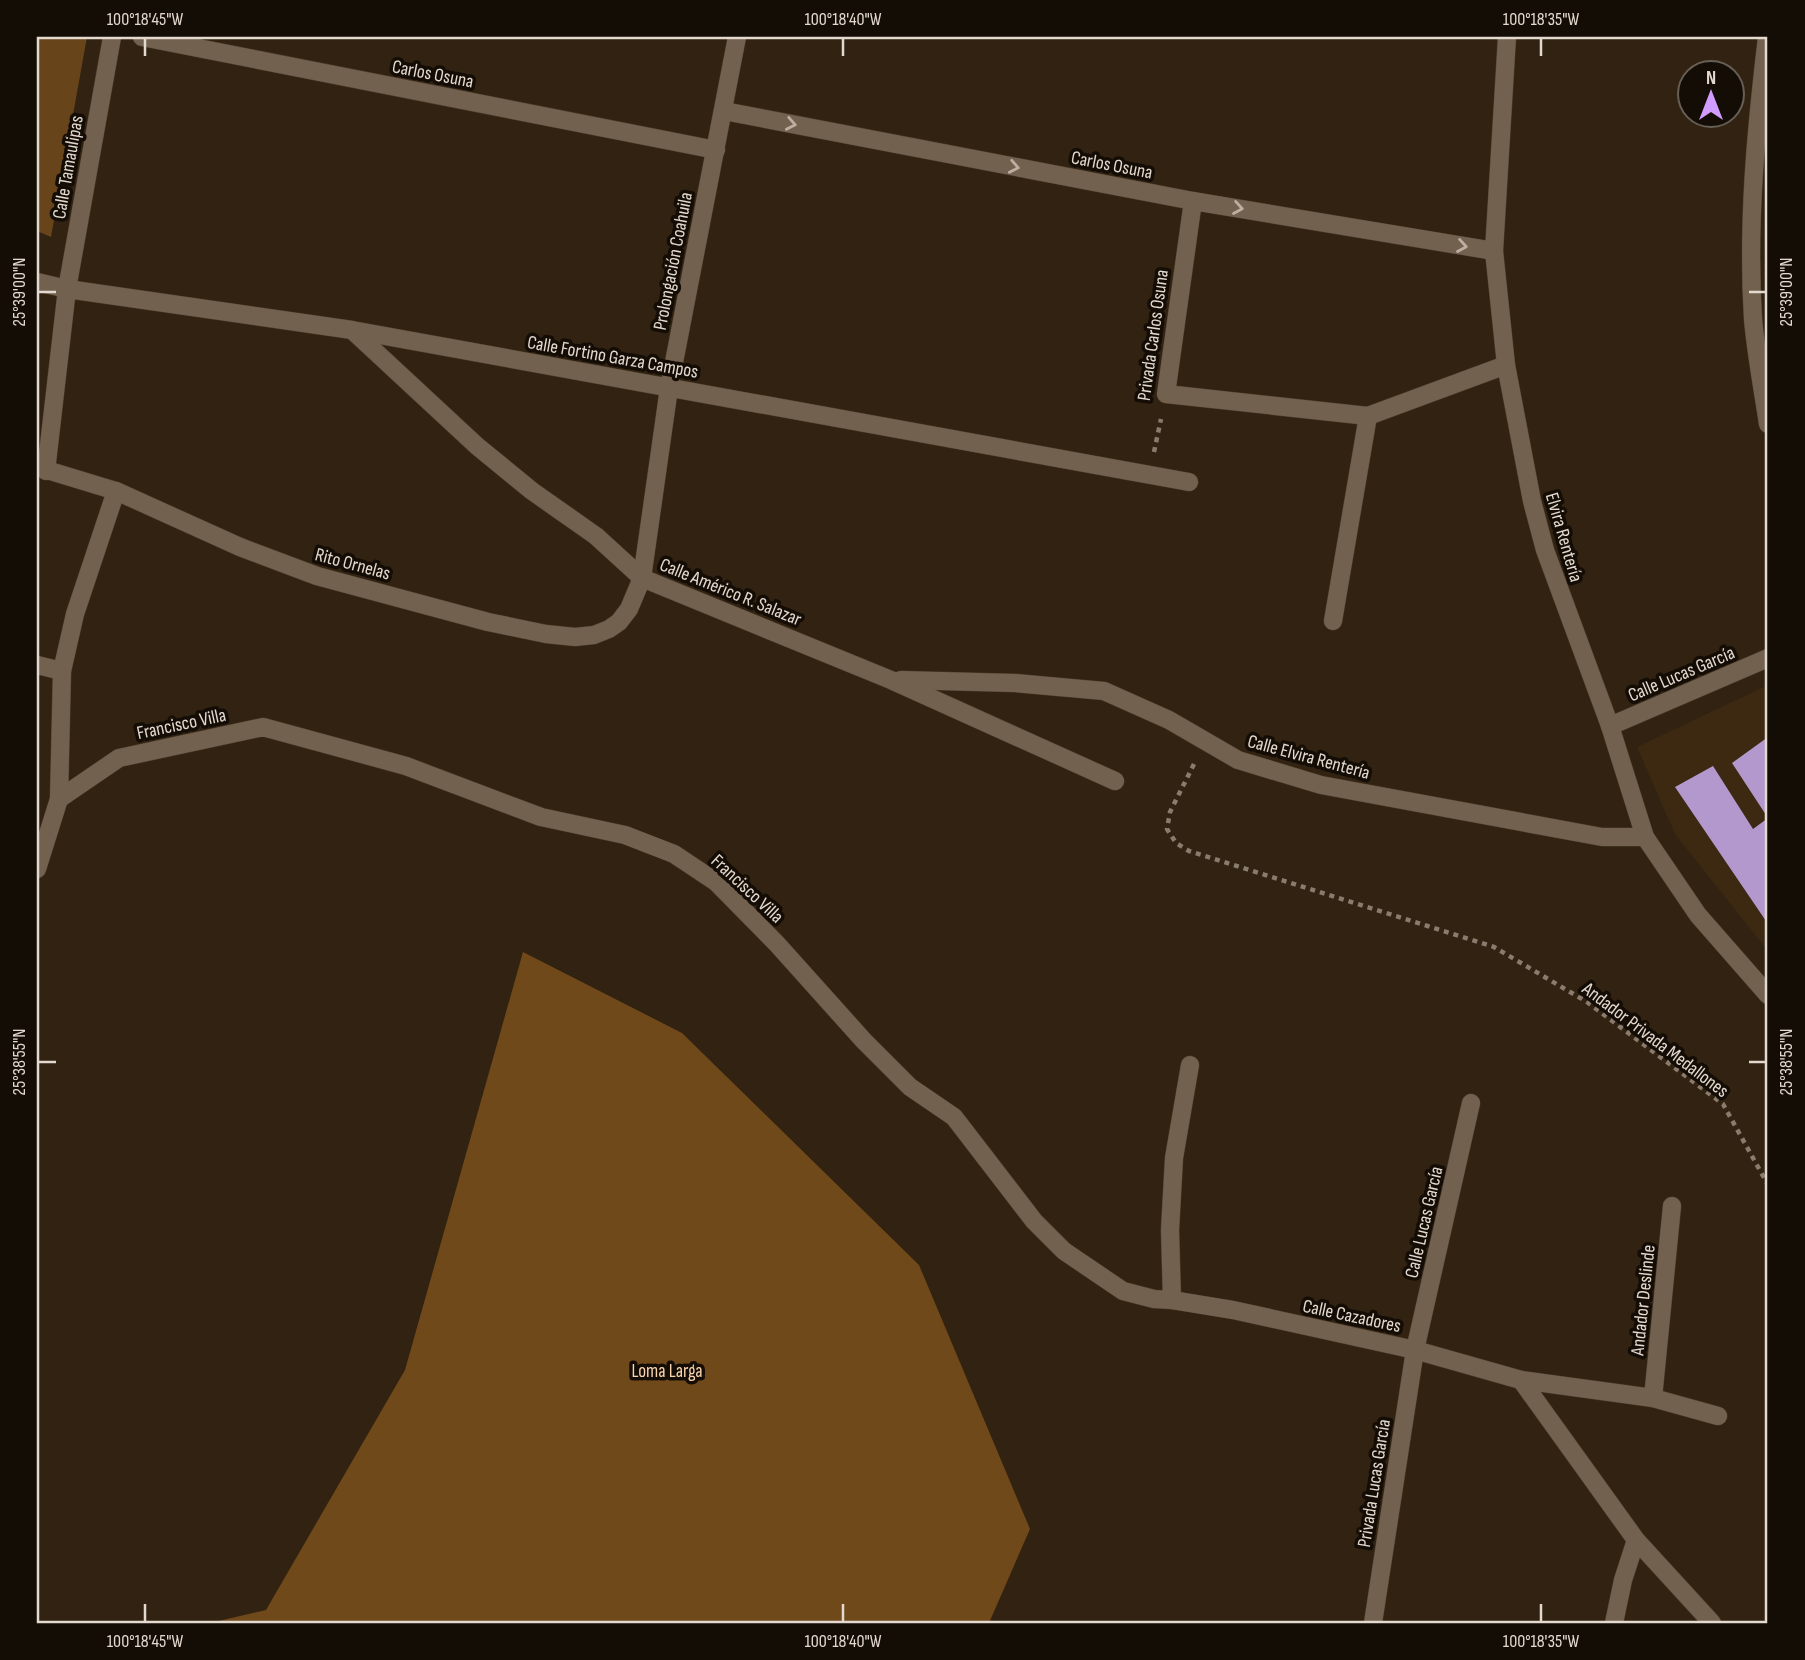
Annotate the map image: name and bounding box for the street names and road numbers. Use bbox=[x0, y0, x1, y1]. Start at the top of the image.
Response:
street label: Carlos Osuna bbox=[390, 55, 475, 94]
street label: Calle Tamaulipas bbox=[48, 114, 89, 221]
street label: Carlos Osuna bbox=[1069, 146, 1154, 185]
street label: Prolongación Coahuila bbox=[649, 190, 698, 332]
street label: Privada Carlos Osuna bbox=[1133, 268, 1174, 402]
street label: Calle Fortino Garza Campos bbox=[525, 331, 700, 384]
street label: Elvira Rentería bbox=[1540, 490, 1587, 585]
street label: Rito Ornelas bbox=[312, 543, 393, 586]
street label: Calle Américo R. Salazar bbox=[656, 553, 805, 632]
street label: Calle Lucas García bbox=[1625, 642, 1738, 707]
street label: Francisco Villa bbox=[135, 704, 228, 745]
street label: Calle Elvira Rentería bbox=[1245, 730, 1372, 785]
street label: Francisco Villa bbox=[706, 850, 788, 928]
street label: Andador Privada Medallones bbox=[1576, 977, 1733, 1103]
street label: Calle Lucas García bbox=[1400, 1164, 1448, 1280]
street label: Andador Deslinde bbox=[1626, 1244, 1661, 1358]
street label: Calle Cazadores bbox=[1301, 1295, 1403, 1338]
street label: Privada Lucas García bbox=[1353, 1418, 1396, 1549]

